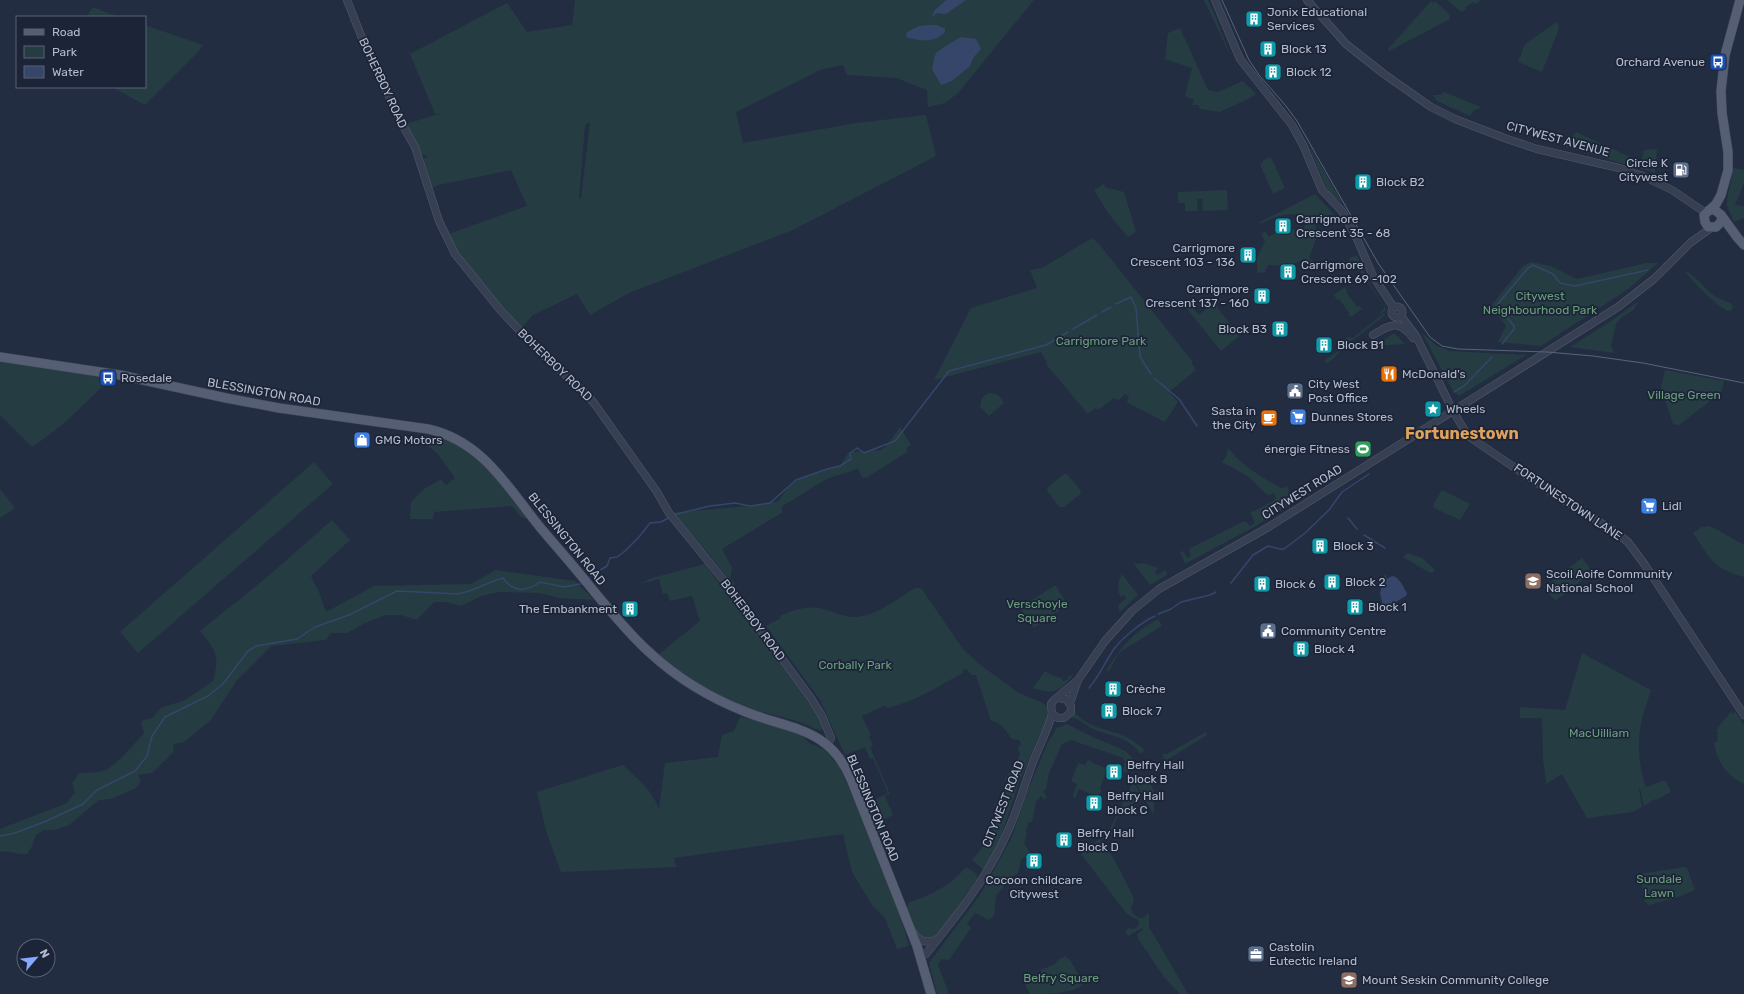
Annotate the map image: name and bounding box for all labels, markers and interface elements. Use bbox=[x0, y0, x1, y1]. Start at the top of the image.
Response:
place label: Jonix Educational Services bbox=[1267, 5, 1367, 33]
building icon: Jonix Educational Services bbox=[1244, 9, 1264, 29]
legend bbox=[16, 16, 146, 88]
text: Road bbox=[52, 25, 80, 39]
street label: BOHERBOY ROAD bbox=[356, 36, 410, 130]
building icon: Block 13 bbox=[1258, 39, 1278, 59]
place label: Block 13 bbox=[1281, 42, 1327, 56]
text: Park bbox=[52, 45, 78, 59]
bus stop icon: Orchard Avenue bbox=[1708, 52, 1728, 72]
place label: Orchard Avenue bbox=[1616, 55, 1705, 69]
building icon: Block 12 bbox=[1263, 62, 1283, 82]
text: Water bbox=[52, 65, 84, 79]
place label: Block 12 bbox=[1286, 65, 1332, 79]
street label: CITYWEST AVENUE bbox=[1505, 119, 1611, 159]
place label: Circle K Citywest bbox=[1619, 156, 1669, 184]
fuel station icon: Circle K Citywest bbox=[1671, 160, 1691, 180]
building icon: Block B2 bbox=[1353, 172, 1373, 192]
place label: Block B2 bbox=[1376, 175, 1425, 189]
place label: Carrigmore Crescent 35 - 68 bbox=[1296, 212, 1390, 240]
building icon: Carrigmore Crescent 35 - 68 bbox=[1273, 216, 1293, 236]
place label: Carrigmore Crescent 103 - 136 bbox=[1130, 241, 1235, 269]
building icon: Carrigmore Crescent 103 - 136 bbox=[1238, 245, 1258, 265]
place label: Carrigmore Crescent 69 -102 bbox=[1301, 258, 1397, 286]
building icon: Carrigmore Crescent 69 -102 bbox=[1278, 262, 1298, 282]
place label: Carrigmore Crescent 137 - 160 bbox=[1145, 282, 1249, 310]
building icon: Carrigmore Crescent 137 - 160 bbox=[1252, 286, 1272, 306]
park label: Citywest Neighbourhood Park bbox=[1483, 289, 1598, 317]
building icon: Block B3 bbox=[1270, 319, 1290, 339]
place label: Block B3 bbox=[1218, 322, 1267, 336]
street label: BOHERBOY ROAD bbox=[515, 326, 595, 404]
park label: Carrigmore Park bbox=[1056, 334, 1147, 348]
building icon: Block B1 bbox=[1314, 335, 1334, 355]
place label: Block B1 bbox=[1337, 338, 1384, 352]
restaurant icon: McDonald's bbox=[1379, 364, 1399, 384]
place label: McDonald's bbox=[1402, 367, 1466, 381]
bus stop icon: Rosedale bbox=[98, 368, 118, 388]
place label: Rosedale bbox=[121, 371, 172, 385]
street label: BLESSINGTON ROAD bbox=[206, 375, 322, 409]
place label: City West Post Office bbox=[1308, 377, 1368, 405]
public building icon: City West Post Office bbox=[1285, 381, 1305, 401]
park label: Village Green bbox=[1647, 388, 1721, 402]
place icon: Wheels bbox=[1423, 399, 1443, 419]
place label: Wheels bbox=[1446, 402, 1485, 416]
place label: Sasta in the City bbox=[1211, 404, 1256, 432]
supermarket icon: Dunnes Stores bbox=[1288, 407, 1308, 427]
cafe icon: Sasta in the City bbox=[1259, 408, 1279, 428]
place label: Dunnes Stores bbox=[1311, 410, 1393, 424]
district label: Fortunestown bbox=[1405, 424, 1519, 443]
shop icon: GMG Motors bbox=[352, 430, 372, 450]
place label: GMG Motors bbox=[375, 433, 442, 447]
sports icon: énergie Fitness bbox=[1353, 439, 1373, 459]
place label: énergie Fitness bbox=[1264, 442, 1350, 456]
street label: FORTUNESTOWN LANE bbox=[1511, 461, 1625, 543]
street label: CITYWEST ROAD bbox=[1259, 462, 1345, 522]
street label: BLESSINGTON ROAD bbox=[525, 490, 609, 588]
supermarket icon: Lidl bbox=[1639, 496, 1659, 516]
place label: Lidl bbox=[1662, 499, 1682, 513]
building icon: Block 3 bbox=[1310, 536, 1330, 556]
place label: Block 3 bbox=[1333, 539, 1374, 553]
place label: Scoil Aoife Community National School bbox=[1546, 567, 1673, 595]
school or university icon: Scoil Aoife Community National School bbox=[1523, 571, 1543, 591]
building icon: Block 2 bbox=[1322, 572, 1342, 592]
building icon: Block 6 bbox=[1252, 574, 1272, 594]
place label: Block 2 bbox=[1345, 575, 1386, 589]
street label: BOHERBOY ROAD bbox=[718, 577, 788, 663]
place label: Block 6 bbox=[1275, 577, 1316, 591]
park label: Verschoyle Square bbox=[1006, 597, 1068, 625]
building icon: Block 1 bbox=[1345, 597, 1365, 617]
building icon: The Embankment bbox=[620, 599, 640, 619]
place label: Block 1 bbox=[1368, 600, 1407, 614]
place label: The Embankment bbox=[519, 602, 617, 616]
public building icon: Community Centre bbox=[1258, 621, 1278, 641]
place label: Community Centre bbox=[1281, 624, 1387, 638]
building icon: Block 4 bbox=[1291, 639, 1311, 659]
place label: Block 4 bbox=[1314, 642, 1355, 656]
park label: Corbally Park bbox=[818, 658, 892, 672]
building icon: Crèche bbox=[1103, 679, 1123, 699]
place label: Crèche bbox=[1126, 682, 1166, 696]
building icon: Block 7 bbox=[1099, 701, 1119, 721]
place label: Block 7 bbox=[1122, 704, 1162, 718]
park label: MacUilliam bbox=[1569, 726, 1629, 740]
street label: BLESSINGTON ROAD bbox=[844, 752, 902, 864]
place label: Belfry Hall block B bbox=[1127, 758, 1184, 786]
street label: CITYWEST ROAD bbox=[979, 759, 1027, 849]
building icon: Belfry Hall block B bbox=[1104, 762, 1124, 782]
place label: Belfry Hall block C bbox=[1107, 789, 1164, 817]
building icon: Belfry Hall block C bbox=[1084, 793, 1104, 813]
place label: Belfry Hall Block D bbox=[1077, 826, 1134, 854]
building icon: Belfry Hall Block D bbox=[1054, 830, 1074, 850]
building icon: Cocoon childcare Citywest bbox=[1024, 851, 1044, 871]
park label: Sundale Lawn bbox=[1636, 872, 1682, 900]
place label: Cocoon childcare Citywest bbox=[986, 873, 1083, 901]
north arrow bbox=[16, 938, 56, 978]
place label: Castolin Eutectic Ireland bbox=[1269, 940, 1357, 968]
office icon: Castolin Eutectic Ireland bbox=[1246, 944, 1266, 964]
text: N bbox=[37, 947, 52, 960]
school or university icon: Mount Seskin Community College bbox=[1339, 970, 1359, 990]
park label: Belfry Square bbox=[1023, 971, 1099, 985]
place label: Mount Seskin Community College bbox=[1362, 973, 1549, 987]

